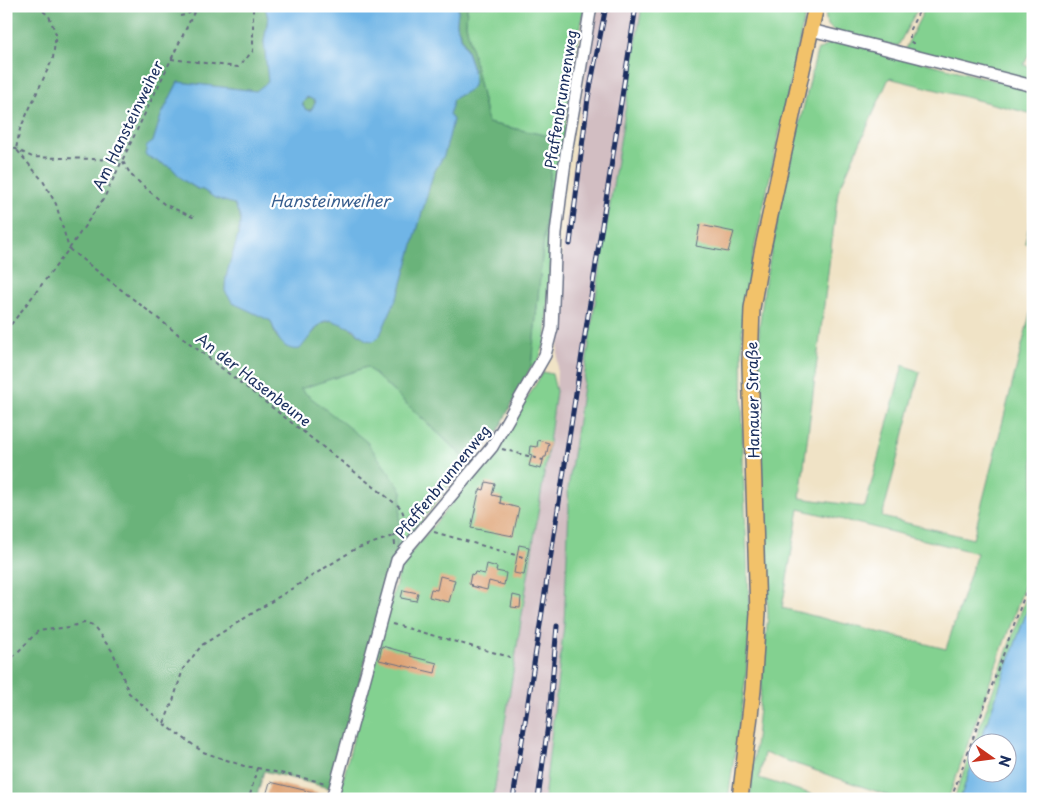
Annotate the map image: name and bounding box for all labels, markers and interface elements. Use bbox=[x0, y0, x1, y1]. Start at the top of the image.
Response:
street label: Pfaffenbrunnenweg bbox=[538, 28, 582, 170]
street label: Am Hansteinweiher bbox=[86, 56, 168, 194]
water label: Hansteinweiher bbox=[270, 188, 392, 212]
street label: An der Hasenbeune bbox=[192, 327, 316, 431]
street label: Hanauer Straße bbox=[739, 341, 765, 459]
street label: Pfaffenbrunnenweg bbox=[389, 419, 495, 543]
north arrow bbox=[966, 732, 1016, 782]
text: N bbox=[994, 753, 1017, 769]

